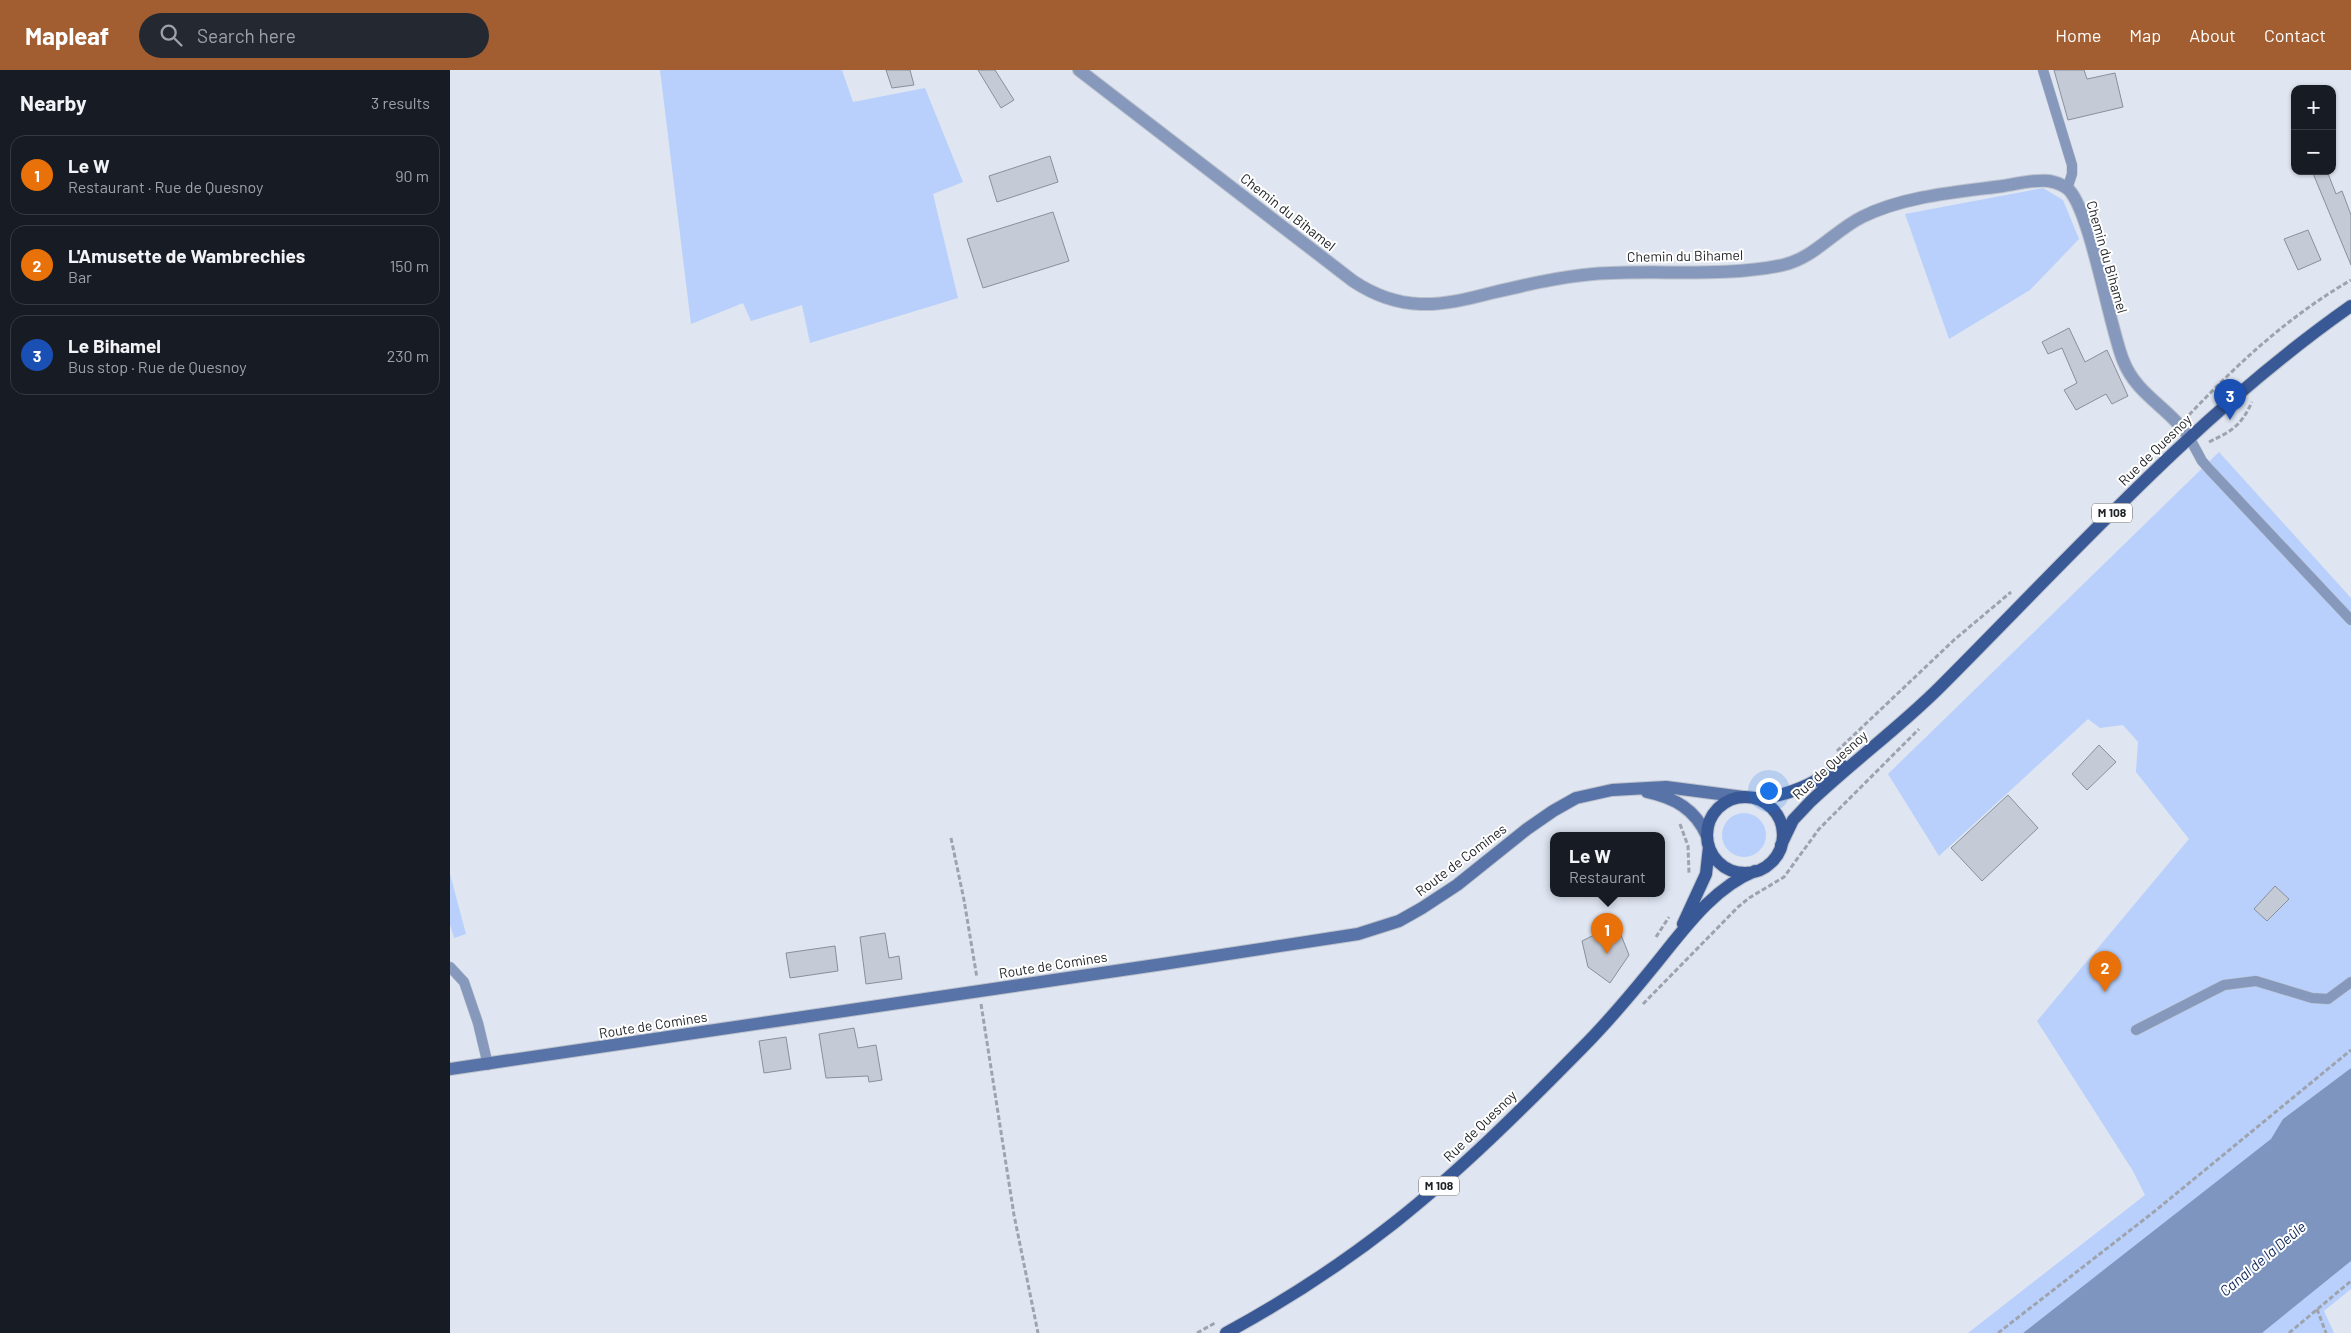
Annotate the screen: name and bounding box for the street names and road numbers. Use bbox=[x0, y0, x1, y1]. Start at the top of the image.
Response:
street label: Chemin du Bihamel bbox=[1237, 169, 1339, 254]
street label: Chemin du Bihamel bbox=[2083, 199, 2132, 315]
street label: Chemin du Bihamel bbox=[1627, 246, 1743, 265]
street label: Rue de Quesnoy bbox=[2115, 410, 2195, 489]
road number: M 108 bbox=[2092, 503, 2132, 522]
street label: Rue de Quesnoy bbox=[1789, 726, 1871, 803]
street label: Route de Comines bbox=[1412, 820, 1510, 899]
street label: Route de Comines bbox=[998, 948, 1109, 981]
street label: Route de Comines bbox=[598, 1008, 709, 1041]
street label: Rue de Quesnoy bbox=[1440, 1086, 1520, 1165]
road number: M 108 bbox=[1419, 1176, 1459, 1196]

